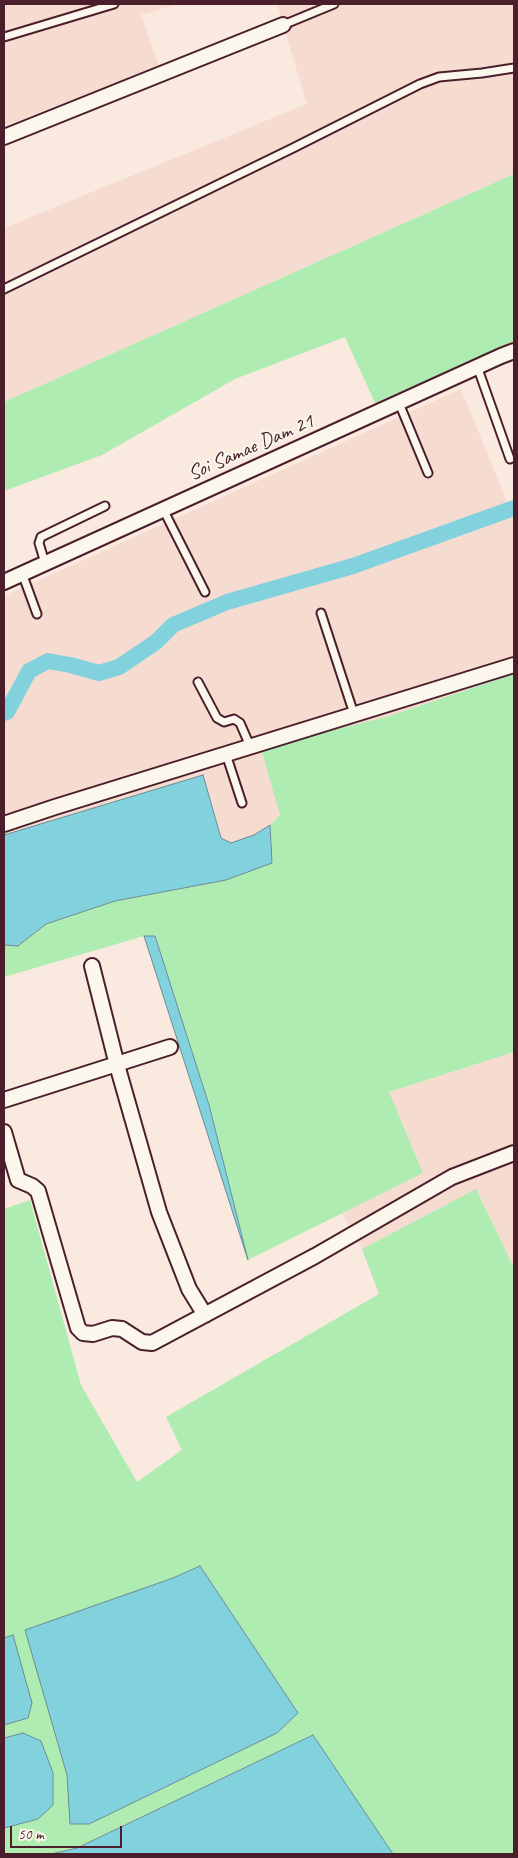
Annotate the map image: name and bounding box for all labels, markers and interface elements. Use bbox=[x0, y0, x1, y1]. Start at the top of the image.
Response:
street label: Soi Samae Dam 21 bbox=[184, 409, 318, 487]
scale bar bbox=[12, 1816, 125, 1848]
text: 50 m bbox=[18, 1825, 44, 1844]

